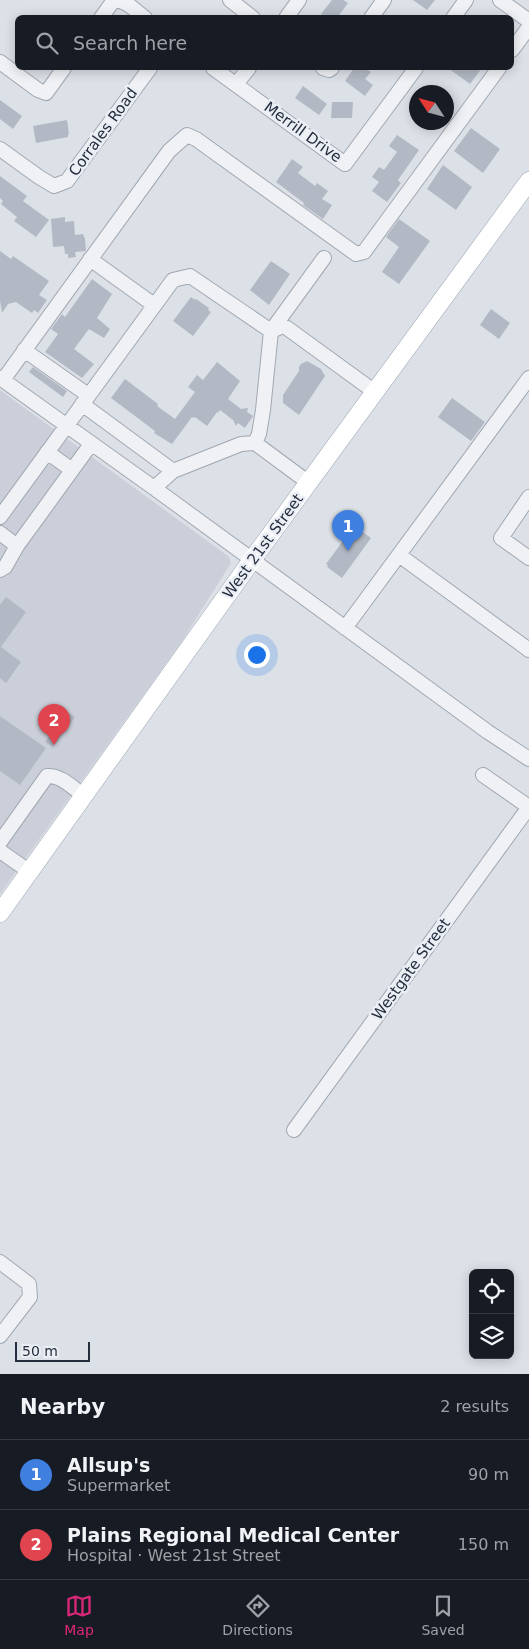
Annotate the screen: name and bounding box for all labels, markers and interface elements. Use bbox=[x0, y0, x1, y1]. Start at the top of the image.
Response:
search box bbox=[15, 15, 514, 70]
icon: search bbox=[33, 29, 61, 57]
text: Search here bbox=[73, 32, 187, 54]
street label: Corrales Road bbox=[65, 84, 141, 180]
north arrow bbox=[409, 85, 454, 130]
street label: Merrill Drive bbox=[261, 98, 345, 166]
street label: West 21st Street bbox=[219, 490, 307, 602]
pin: 1 bbox=[332, 510, 364, 551]
your location bbox=[244, 642, 270, 668]
pin: 2 bbox=[38, 704, 70, 745]
street label: Westgate Street bbox=[368, 915, 454, 1023]
map controls bbox=[469, 1269, 514, 1359]
button: locate bbox=[469, 1269, 514, 1314]
button: layers bbox=[469, 1314, 514, 1359]
scale bar bbox=[15, 1339, 90, 1362]
text: 50 m bbox=[22, 1343, 58, 1359]
text: Nearby bbox=[20, 1395, 105, 1419]
text: 2 results bbox=[440, 1397, 509, 1416]
text: Allsup's bbox=[67, 1454, 150, 1476]
text: 1 bbox=[30, 1465, 42, 1484]
text: 90 m bbox=[468, 1465, 509, 1484]
text: Supermarket bbox=[67, 1476, 170, 1495]
text: Plains Regional Medical Center bbox=[67, 1524, 399, 1546]
text: 2 bbox=[30, 1535, 42, 1554]
text: 150 m bbox=[458, 1535, 509, 1554]
text: Hospital · West 21st Street bbox=[67, 1546, 281, 1565]
tab: Map bbox=[64, 1592, 94, 1638]
tab: Directions bbox=[222, 1592, 293, 1638]
tab: Saved bbox=[421, 1592, 465, 1638]

